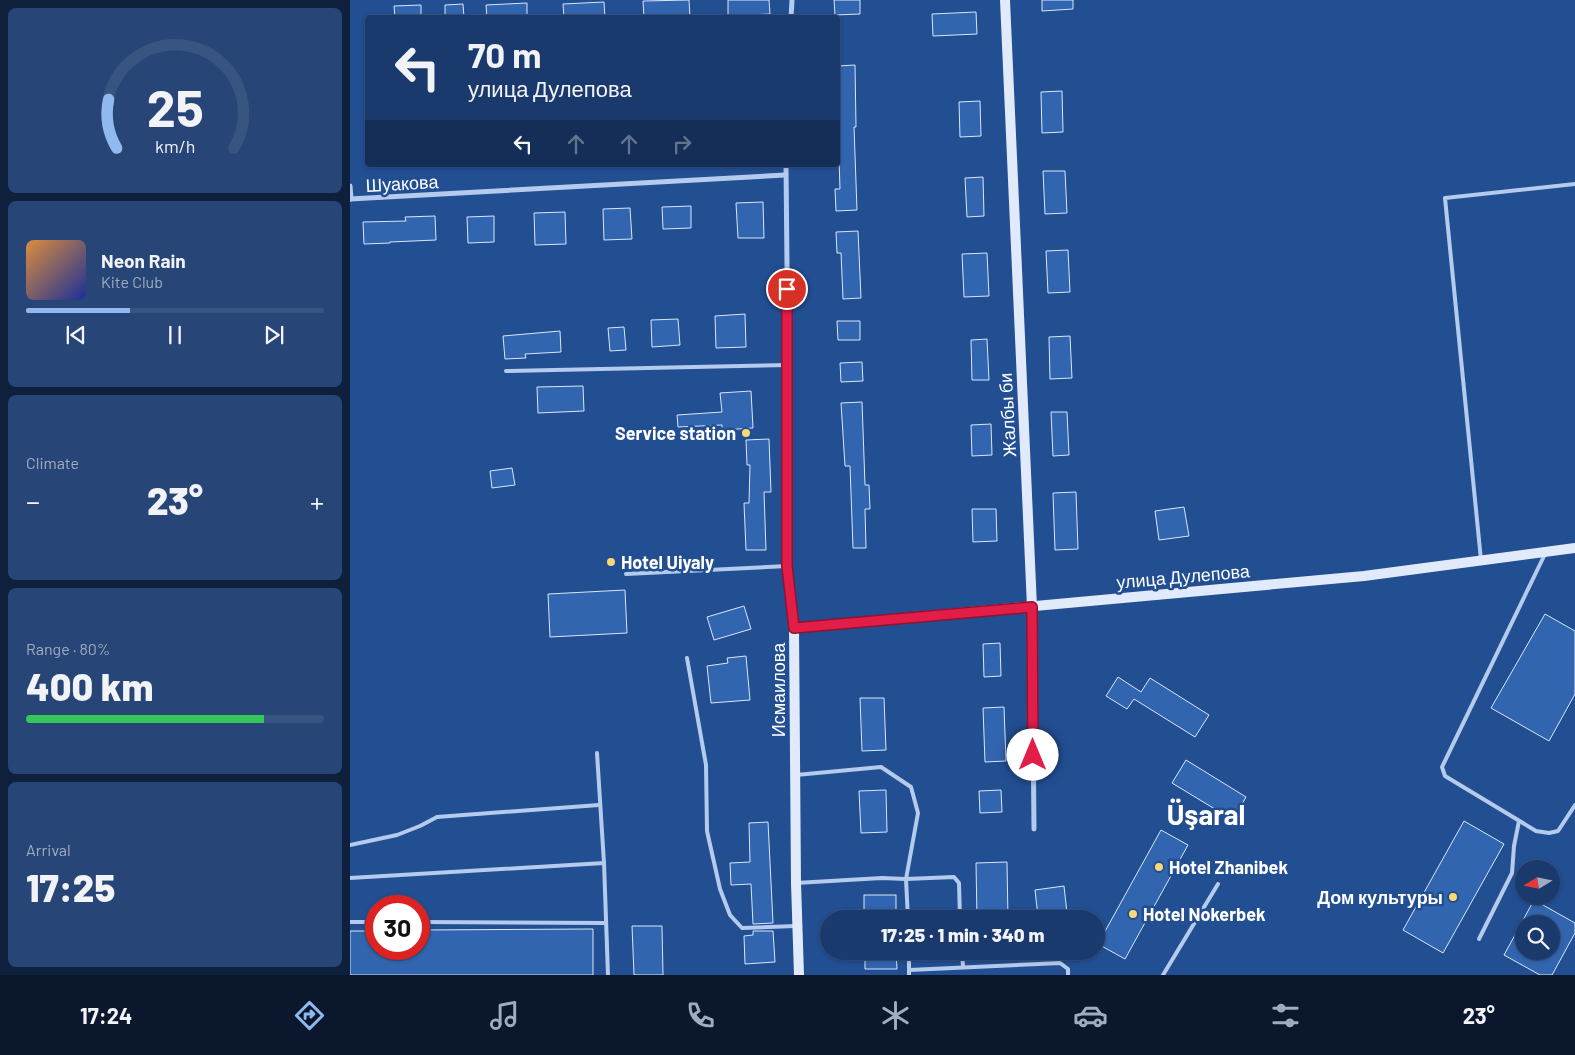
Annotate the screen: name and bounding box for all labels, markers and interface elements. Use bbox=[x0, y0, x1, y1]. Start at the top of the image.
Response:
text: 70 m bbox=[468, 33, 542, 75]
icon: left bbox=[385, 35, 450, 100]
text: 25 bbox=[146, 75, 204, 137]
text: улица Дулепова bbox=[468, 75, 632, 101]
icon: left bbox=[509, 130, 537, 158]
icon: ahead bbox=[562, 130, 590, 158]
icon: ahead bbox=[615, 130, 643, 158]
icon: right bbox=[668, 130, 696, 158]
text: km/h bbox=[155, 135, 195, 157]
street label: Шуакова bbox=[365, 170, 440, 196]
text: Neon Rain bbox=[101, 249, 186, 272]
pin bbox=[766, 268, 808, 310]
text: Kite Club bbox=[101, 272, 163, 291]
icon: arrive bbox=[773, 275, 801, 303]
icon: previous bbox=[62, 321, 90, 349]
icon: pause bbox=[161, 321, 189, 349]
icon: next bbox=[260, 321, 288, 349]
street label: Жалбы би bbox=[994, 372, 1020, 458]
place label: Service station bbox=[615, 422, 736, 444]
marker: Service station bbox=[740, 427, 752, 439]
text: Climate bbox=[26, 453, 79, 472]
text: 23° bbox=[147, 477, 203, 523]
text: − bbox=[26, 484, 40, 518]
text: + bbox=[310, 484, 324, 518]
place label: Hotel Uiyaly bbox=[621, 551, 714, 573]
marker: Hotel Uiyaly bbox=[605, 556, 617, 568]
street label: улица Дулепова bbox=[1115, 559, 1252, 593]
text: Range · 80% bbox=[26, 639, 110, 658]
street label: Исмаилова bbox=[767, 642, 789, 737]
text: 400 km bbox=[26, 663, 153, 709]
position arrow bbox=[1006, 728, 1058, 780]
district label: Üşaral bbox=[1167, 797, 1245, 831]
text: Arrival bbox=[26, 840, 71, 859]
place label: Hotel Zhanibek bbox=[1169, 856, 1288, 878]
north arrow bbox=[1515, 860, 1560, 905]
map controls bbox=[1515, 860, 1560, 960]
marker: Hotel Zhanibek bbox=[1153, 861, 1165, 873]
text: 17:25 bbox=[26, 864, 115, 910]
place label: Дом культуры bbox=[1317, 886, 1443, 908]
marker: Дом культуры bbox=[1447, 891, 1459, 903]
speed limit sign: 30 bbox=[365, 895, 430, 960]
place label: Hotel Nokerbek bbox=[1143, 903, 1266, 925]
marker: Hotel Nokerbek bbox=[1127, 908, 1139, 920]
button: search bbox=[1515, 915, 1560, 960]
text: 17:25 · 1 min · 340 m bbox=[881, 923, 1044, 946]
icon: directions bbox=[292, 998, 327, 1033]
icon: music bbox=[487, 998, 522, 1033]
icon: phone bbox=[683, 998, 718, 1033]
icon: climate bbox=[878, 998, 913, 1033]
icon: car bbox=[1073, 998, 1108, 1033]
icon: filters bbox=[1268, 998, 1303, 1033]
text: 17:24 bbox=[80, 1002, 132, 1028]
text: 23° bbox=[1463, 1002, 1495, 1028]

